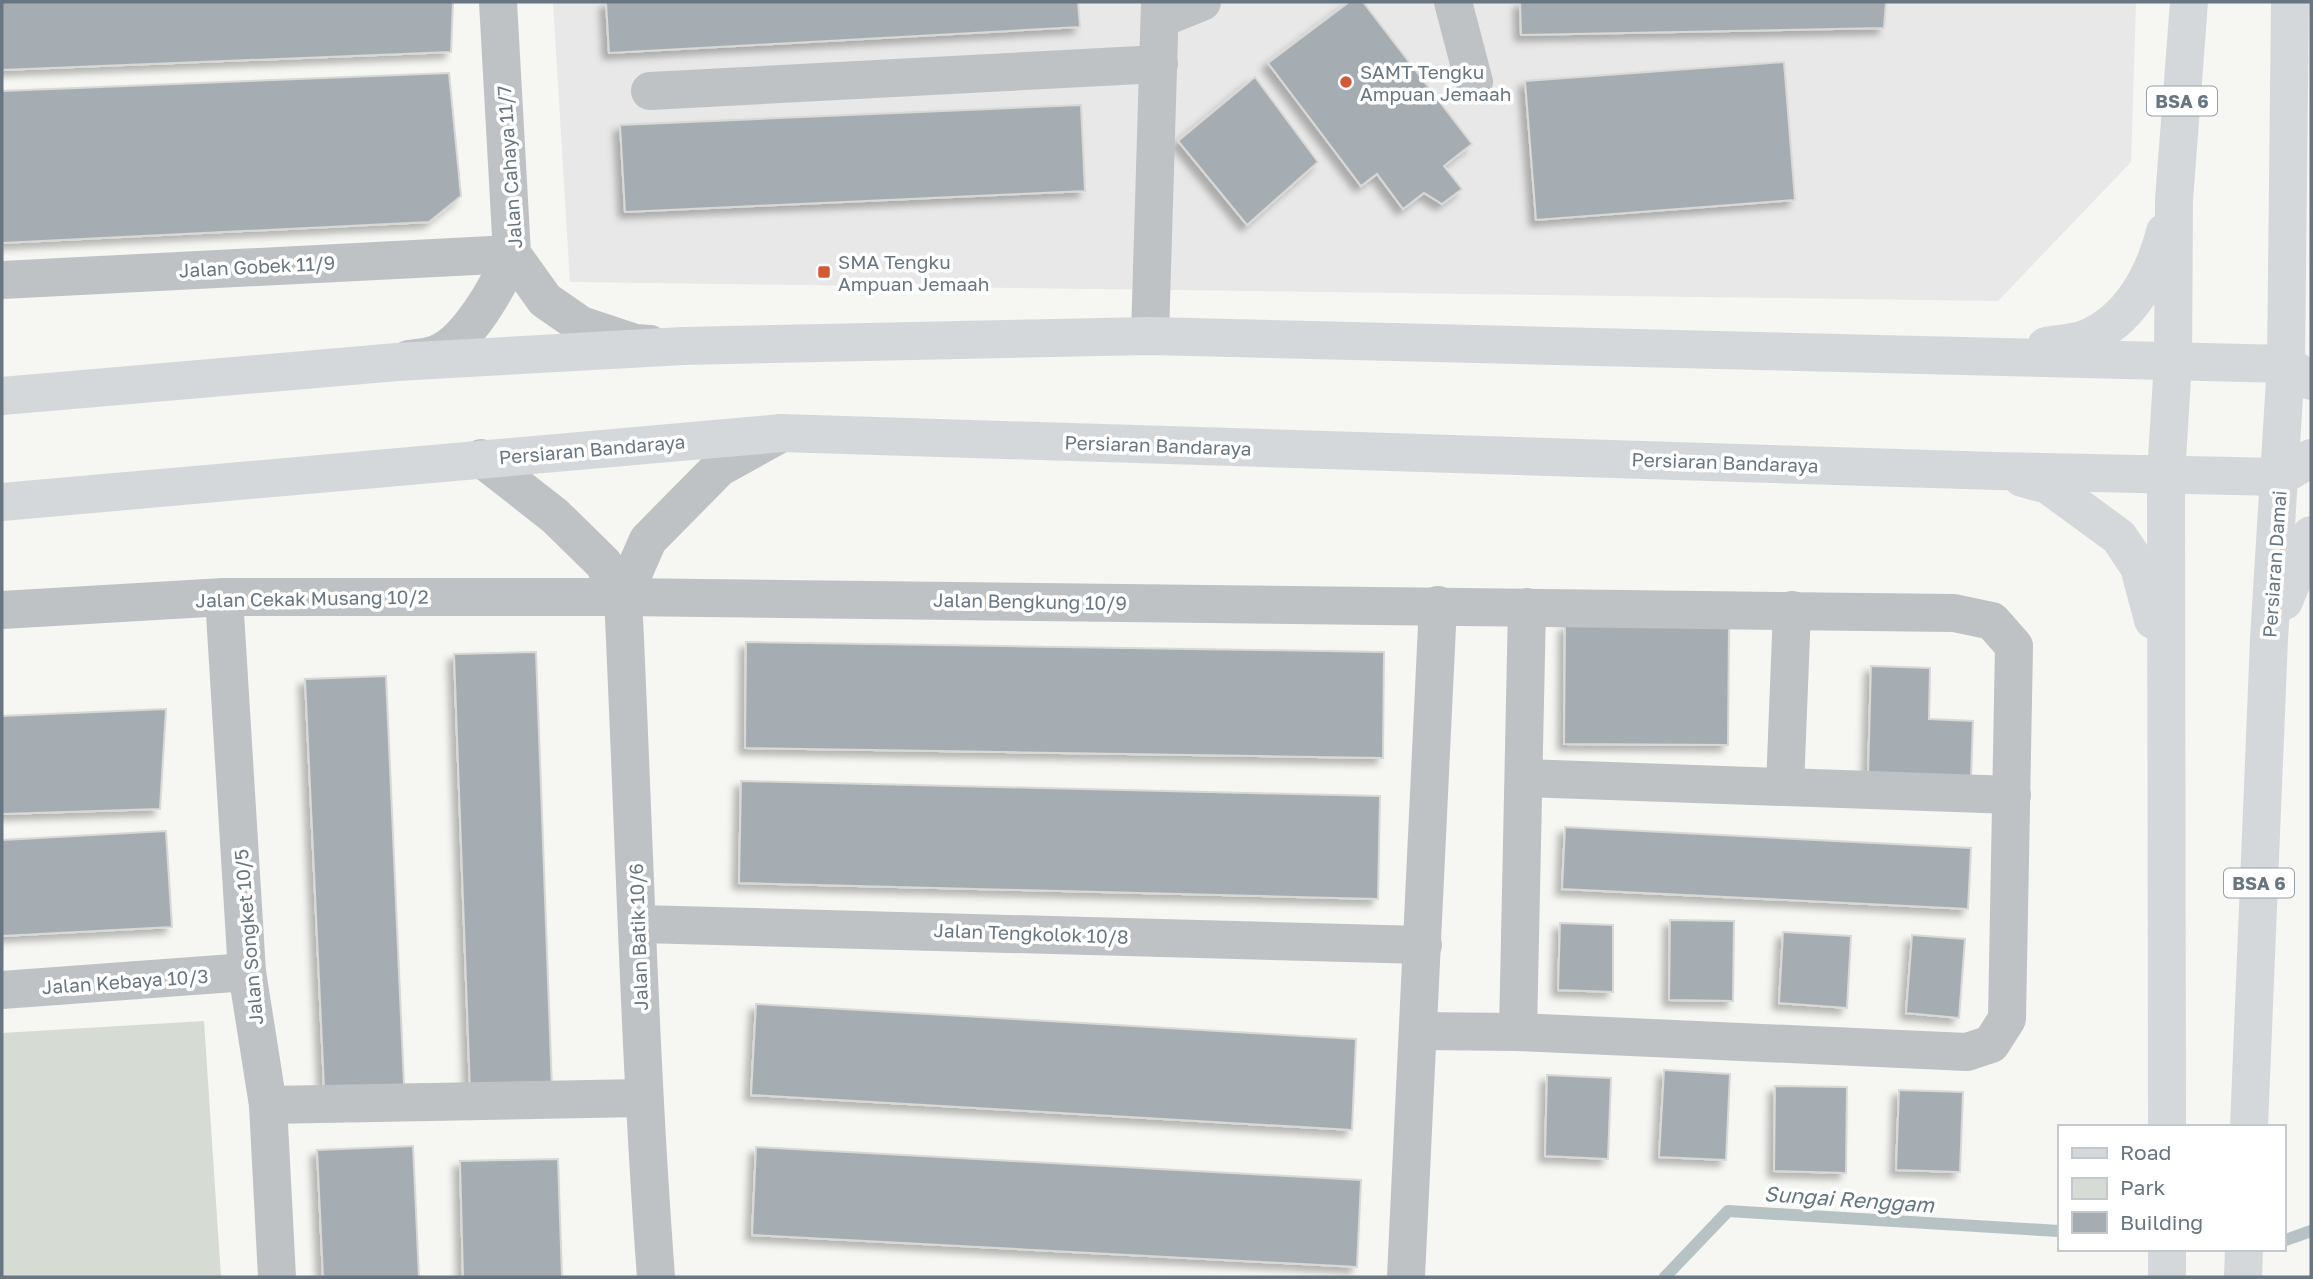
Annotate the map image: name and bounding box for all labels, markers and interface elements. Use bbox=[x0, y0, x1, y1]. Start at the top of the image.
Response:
place label: SAMT Tengku Ampuan Jemaah bbox=[1360, 60, 1511, 105]
marker: SAMT Tengku Ampuan Jemaah bbox=[1338, 74, 1354, 90]
street label: Jalan Cahaya 11/7 bbox=[492, 85, 526, 249]
road number: BSA 6 bbox=[2147, 86, 2217, 116]
street label: Jalan Gobek 11/9 bbox=[178, 250, 336, 282]
place label: SMA Tengku Ampuan Jemaah bbox=[838, 250, 989, 295]
marker: SMA Tengku Ampuan Jemaah bbox=[816, 264, 832, 280]
street label: Persiaran Bandaraya bbox=[498, 429, 686, 469]
street label: Persiaran Bandaraya bbox=[1064, 430, 1252, 460]
street label: Persiaran Bandaraya bbox=[1631, 447, 1819, 477]
street label: Persiaran Damai bbox=[2257, 490, 2291, 638]
street label: Jalan Cekak Musang 10/2 bbox=[195, 584, 429, 612]
street label: Jalan Bengkung 10/9 bbox=[933, 588, 1127, 614]
street label: Jalan Songket 10/5 bbox=[229, 848, 267, 1026]
street label: Jalan Batik 10/6 bbox=[624, 863, 652, 1011]
road number: BSA 6 bbox=[2224, 868, 2294, 898]
street label: Jalan Tengkolok 10/8 bbox=[933, 918, 1129, 948]
street label: Jalan Kebaya 10/3 bbox=[41, 964, 209, 998]
legend bbox=[2058, 1125, 2285, 1251]
text: Road bbox=[2120, 1139, 2171, 1165]
text: Park bbox=[2120, 1174, 2166, 1200]
water label: Sungai Renggam bbox=[1763, 1180, 1936, 1218]
text: Building bbox=[2120, 1209, 2203, 1235]

